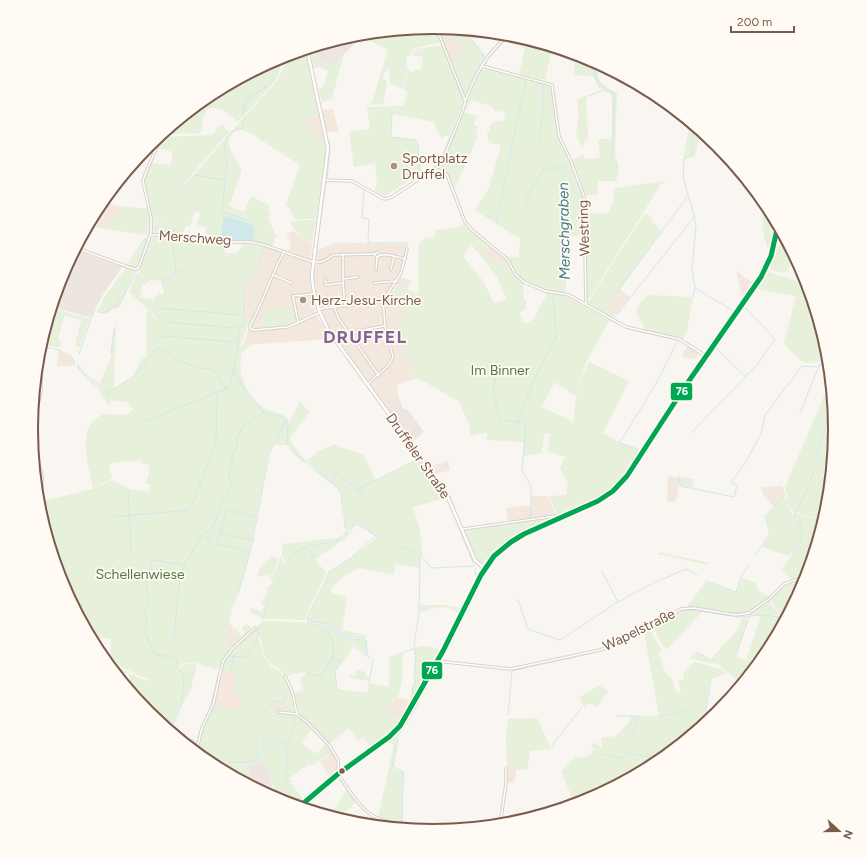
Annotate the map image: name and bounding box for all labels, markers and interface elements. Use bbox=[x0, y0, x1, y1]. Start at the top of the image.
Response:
scale bar bbox=[731, 8, 794, 34]
text: 200 m bbox=[737, 15, 772, 29]
place label: Sportplatz Druffel bbox=[402, 150, 468, 183]
marker: Sportplatz Druffel bbox=[389, 161, 399, 171]
water label: Merschgraben bbox=[554, 182, 574, 280]
street label: Westring bbox=[575, 200, 593, 256]
street label: Merschweg bbox=[158, 227, 232, 249]
place label: Herz-Jesu-Kirche bbox=[311, 292, 422, 309]
marker: Herz-Jesu-Kirche bbox=[298, 295, 308, 305]
district label: DRUFFEL bbox=[323, 326, 407, 348]
park label: Im Binner bbox=[471, 362, 530, 379]
line badge: 76 bbox=[670, 382, 693, 401]
text: 76 bbox=[676, 385, 689, 398]
street label: Druffeler Straße bbox=[382, 410, 454, 502]
park label: Schellenwiese bbox=[95, 566, 185, 583]
street label: Wapelstraße bbox=[600, 605, 678, 655]
line badge: 76 bbox=[421, 661, 443, 680]
text: 76 bbox=[426, 664, 439, 677]
unlabelled marker bbox=[337, 766, 347, 776]
north arrow bbox=[819, 811, 859, 851]
text: N bbox=[840, 828, 855, 841]

